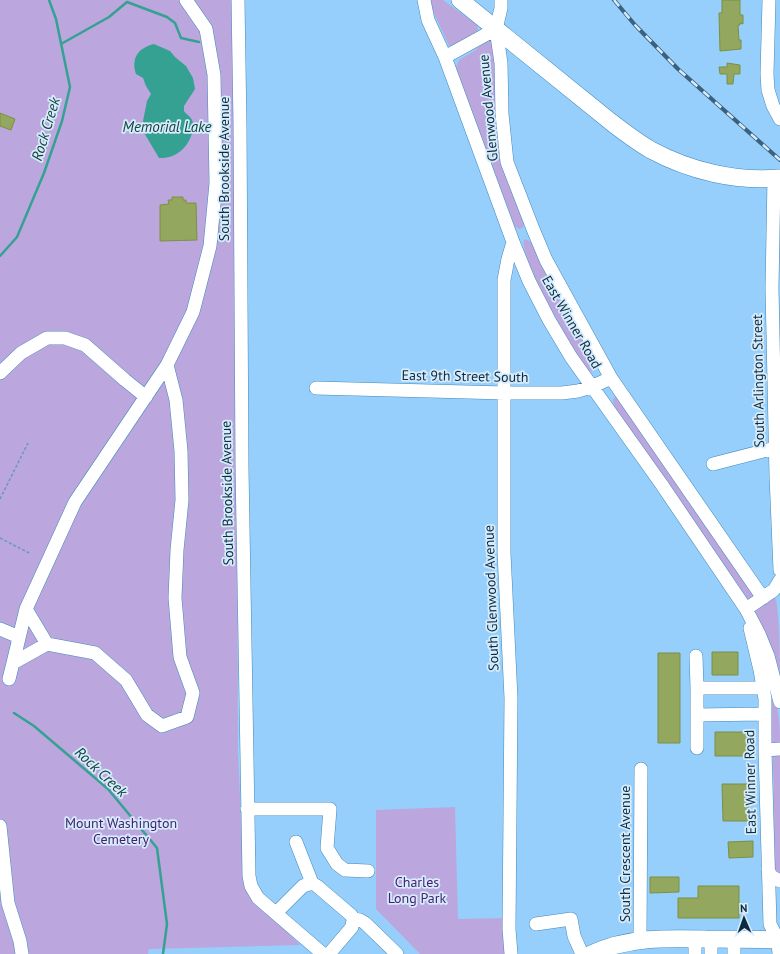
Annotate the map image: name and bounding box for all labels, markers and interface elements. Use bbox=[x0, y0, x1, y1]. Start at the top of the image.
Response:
street label: Glenwood Avenue bbox=[474, 54, 502, 162]
water label: Rock Creek bbox=[27, 94, 65, 163]
street label: South Brookside Avenue bbox=[215, 97, 233, 241]
water label: Memorial Lake bbox=[123, 117, 211, 136]
street label: East Winner Road bbox=[538, 272, 606, 372]
street label: South Arlington Street bbox=[748, 314, 768, 448]
street label: East 9th Street South bbox=[401, 366, 529, 386]
street label: South Brookside Avenue bbox=[217, 421, 237, 565]
street label: South Glenwood Avenue bbox=[479, 525, 503, 671]
street label: East Winner Road bbox=[740, 730, 760, 834]
water label: Rock Creek bbox=[71, 742, 133, 802]
street label: South Crescent Avenue bbox=[616, 786, 634, 922]
park label: Mount Washington Cemetery bbox=[65, 814, 177, 848]
park label: Charles Long Park bbox=[388, 873, 447, 907]
north arrow bbox=[724, 898, 764, 938]
text: N bbox=[740, 901, 748, 915]

